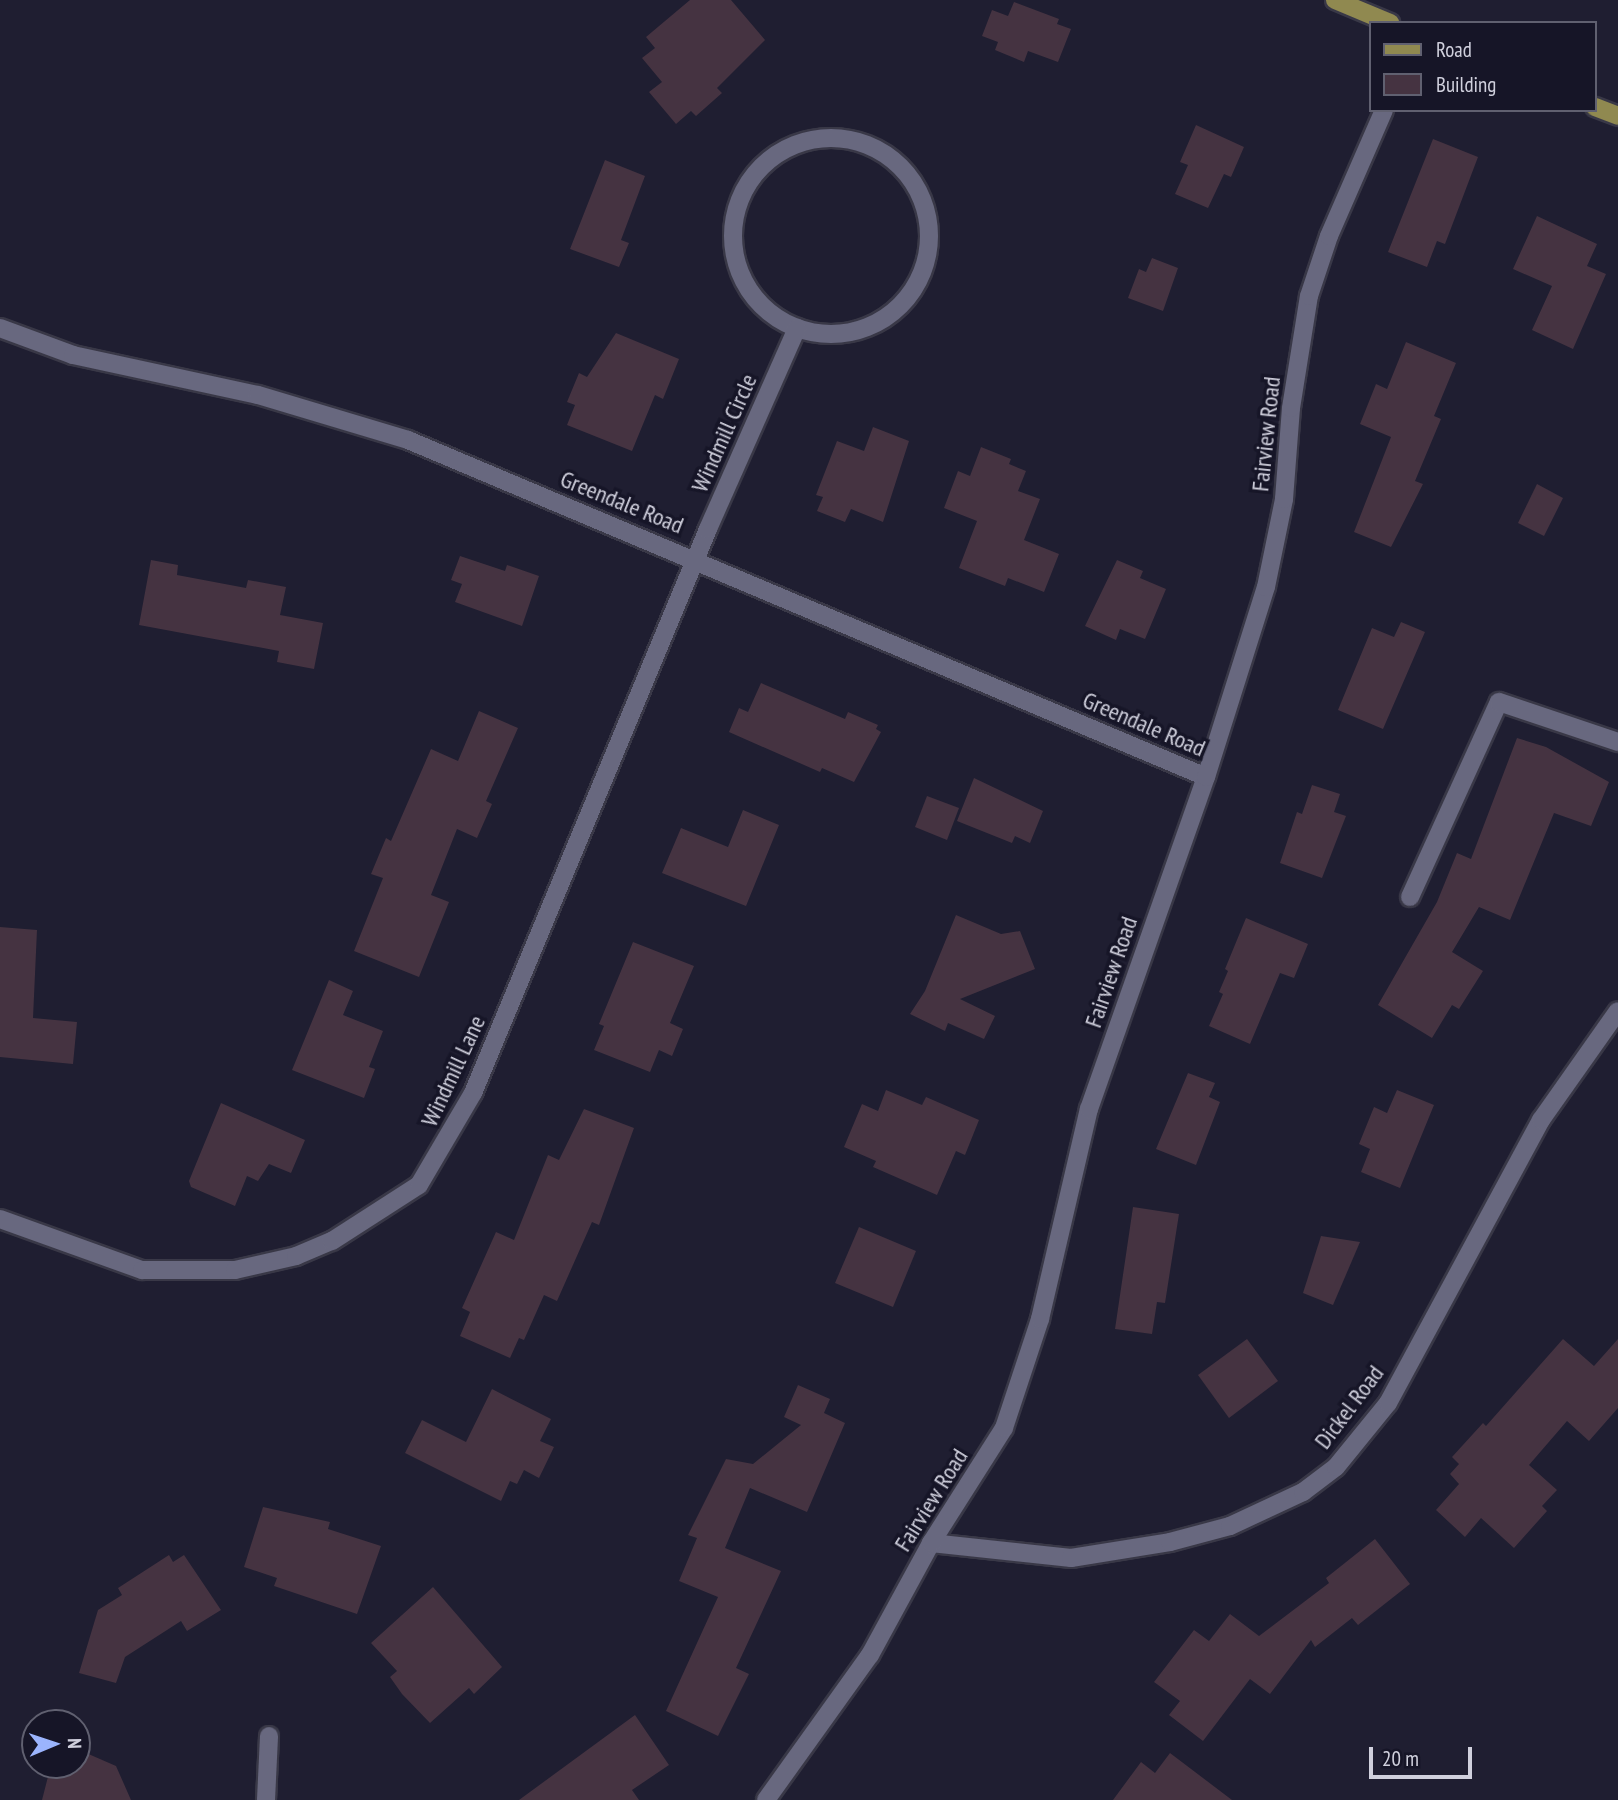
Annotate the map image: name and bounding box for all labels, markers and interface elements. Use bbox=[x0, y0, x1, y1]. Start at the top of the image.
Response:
legend bbox=[1370, 21, 1597, 112]
text: Road bbox=[1436, 36, 1472, 63]
text: Building bbox=[1436, 71, 1496, 98]
street label: Windmill Circle bbox=[685, 370, 763, 496]
street label: Fairview Road bbox=[1246, 375, 1286, 493]
street label: Greendale Road bbox=[556, 464, 688, 540]
street label: Greendale Road bbox=[1079, 685, 1209, 763]
street label: Fairview Road bbox=[1079, 913, 1143, 1031]
street label: Windmill Lane bbox=[415, 1011, 491, 1131]
street label: Dickel Road bbox=[1308, 1360, 1390, 1454]
street label: Fairview Road bbox=[888, 1443, 974, 1557]
north arrow bbox=[21, 1709, 91, 1779]
scale bar bbox=[1373, 1734, 1476, 1778]
text: N bbox=[63, 1738, 87, 1749]
text: 20 m bbox=[1382, 1745, 1419, 1772]

